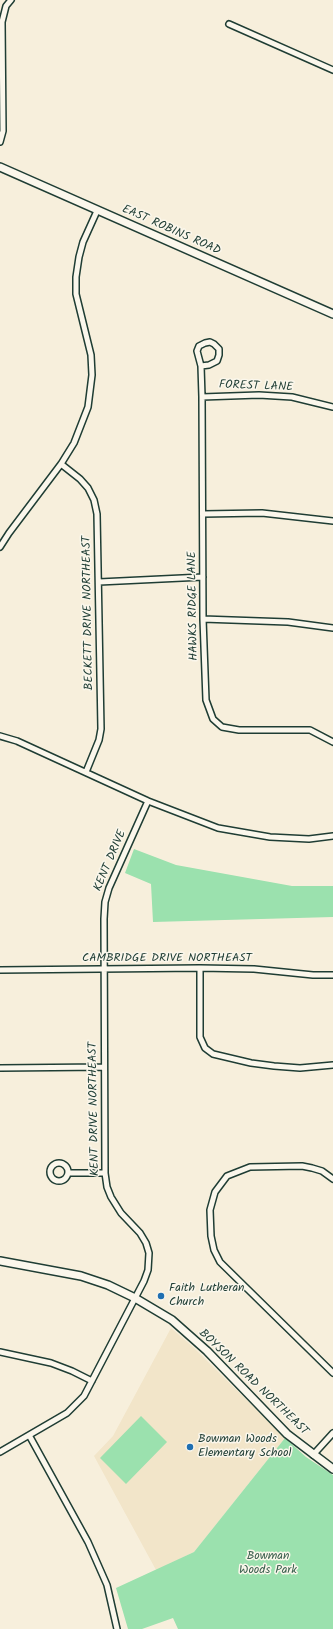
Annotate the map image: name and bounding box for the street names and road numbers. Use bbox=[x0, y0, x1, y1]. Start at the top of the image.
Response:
street label: EAST ROBINS ROAD bbox=[119, 203, 223, 259]
street label: FOREST LANE bbox=[219, 379, 293, 395]
street label: BECKETT DRIVE NORTHEAST bbox=[80, 536, 98, 690]
street label: HAWKS RIDGE LANE bbox=[186, 551, 202, 661]
street label: KENT DRIVE bbox=[92, 828, 130, 894]
street label: CAMBRIDGE DRIVE NORTHEAST bbox=[82, 952, 252, 966]
street label: KENT DRIVE NORTHEAST bbox=[87, 1042, 103, 1176]
street label: BOYSON ROAD NORTHEAST bbox=[195, 1327, 311, 1439]

